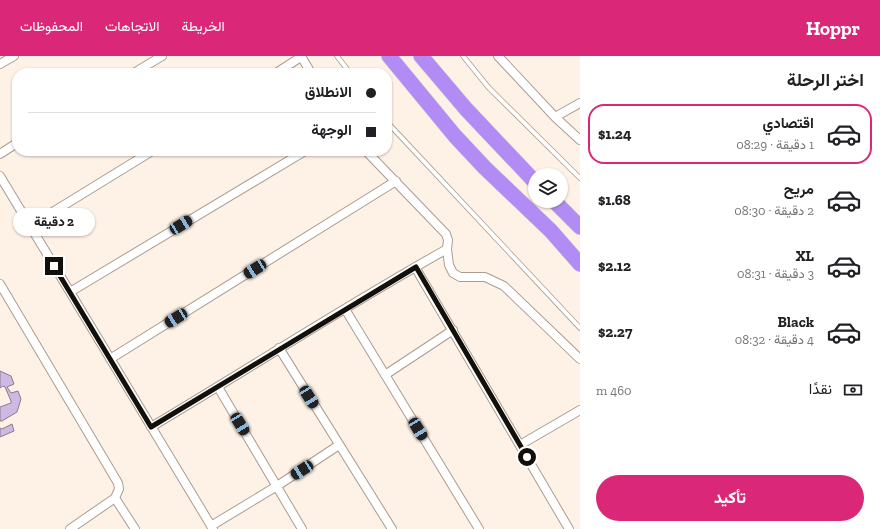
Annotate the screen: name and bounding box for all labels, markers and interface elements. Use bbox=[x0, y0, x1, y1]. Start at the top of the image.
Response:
text: Hoppr bbox=[806, 17, 860, 40]
text: المحفوظات bbox=[20, 18, 83, 35]
text: الاتجاهات bbox=[105, 18, 159, 35]
text: الخريطة bbox=[181, 18, 225, 35]
text: اختر الرحلة bbox=[787, 69, 864, 91]
text: الانطلاق bbox=[305, 83, 352, 101]
text: اقتصادي bbox=[762, 114, 814, 132]
icon: car bbox=[826, 116, 862, 152]
text: الوجهة bbox=[311, 121, 352, 139]
text: $1.24 bbox=[598, 125, 631, 143]
text: 1 دقيقة · 08:29 bbox=[736, 137, 814, 152]
map controls bbox=[528, 168, 568, 208]
button: layers bbox=[528, 168, 568, 208]
text: مريح bbox=[784, 180, 814, 198]
icon: car bbox=[826, 182, 862, 218]
text: $1.68 bbox=[598, 191, 631, 209]
text: 2 دقيقة · 08:30 bbox=[734, 203, 814, 218]
callout: 2 دقيقة bbox=[13, 208, 95, 236]
text: 2 دقيقة bbox=[34, 214, 74, 229]
car bbox=[168, 214, 194, 236]
text: XL bbox=[796, 247, 814, 265]
icon: car bbox=[826, 248, 862, 284]
route end bbox=[45, 257, 63, 275]
text: $2.12 bbox=[598, 257, 631, 275]
car bbox=[242, 258, 268, 280]
text: 3 دقيقة · 08:31 bbox=[737, 266, 814, 281]
car bbox=[163, 307, 189, 329]
text: Black bbox=[777, 313, 814, 331]
icon: car bbox=[826, 314, 862, 350]
text: $2.27 bbox=[598, 323, 632, 341]
text: 4 دقيقة · 08:32 bbox=[735, 332, 814, 347]
icon: cash bbox=[842, 379, 864, 401]
text: نقدًا bbox=[809, 380, 832, 398]
text: 460 m bbox=[596, 383, 632, 398]
car bbox=[298, 384, 320, 410]
car bbox=[229, 411, 251, 437]
car bbox=[407, 416, 429, 442]
route start bbox=[518, 448, 536, 466]
car bbox=[289, 458, 315, 482]
button: تأكيد bbox=[596, 475, 864, 521]

